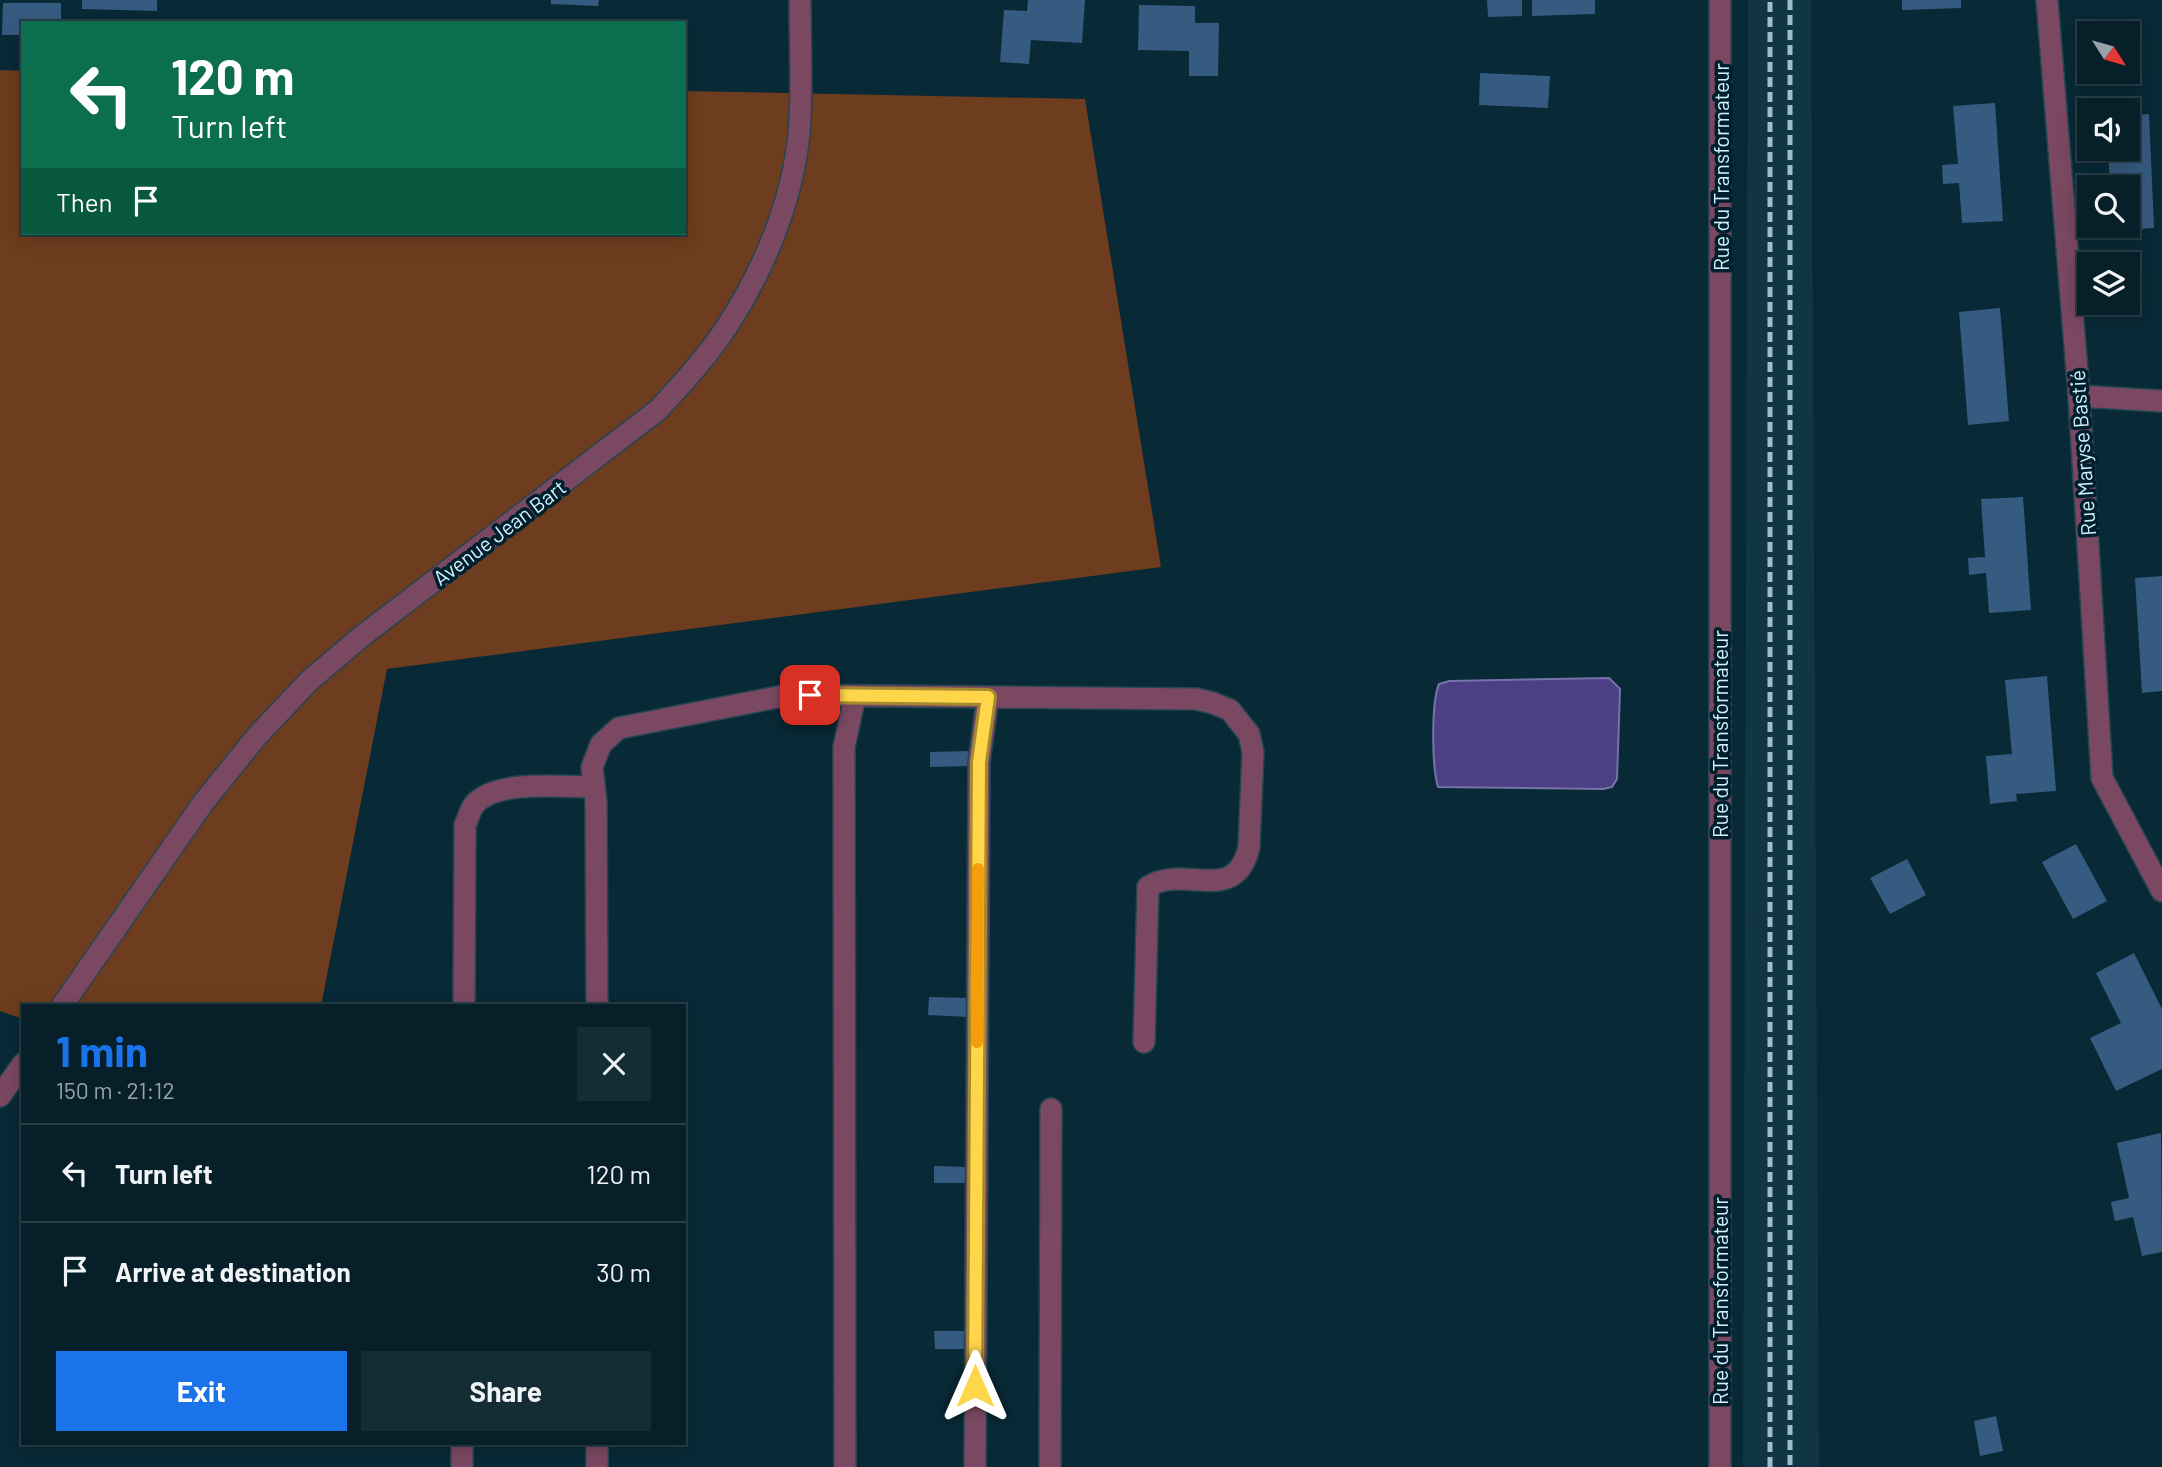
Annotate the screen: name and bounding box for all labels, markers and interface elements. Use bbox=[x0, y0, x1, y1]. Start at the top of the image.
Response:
north arrow bbox=[2077, 21, 2140, 84]
map controls bbox=[2077, 21, 2140, 315]
text: 120 m bbox=[171, 46, 294, 105]
icon: left bbox=[56, 49, 147, 140]
street label: Rue du Transformateur bbox=[1708, 63, 1733, 271]
button: sound bbox=[2077, 98, 2140, 161]
text: Turn left bbox=[171, 106, 288, 144]
button: search bbox=[2077, 175, 2140, 238]
icon: arrive bbox=[127, 182, 165, 220]
text: Then bbox=[56, 186, 113, 217]
button: layers bbox=[2077, 252, 2140, 315]
street label: Rue Maryse Bastié bbox=[2064, 369, 2100, 537]
street label: Avenue Jean Bart bbox=[428, 474, 570, 590]
street label: Rue du Transformateur bbox=[1707, 630, 1732, 838]
pin bbox=[780, 665, 840, 725]
icon: arrive bbox=[791, 676, 829, 714]
text: 1 min bbox=[56, 1025, 148, 1075]
button: close bbox=[577, 1027, 651, 1101]
text: 150 m · 21:12 bbox=[56, 1076, 175, 1104]
icon: left bbox=[56, 1154, 94, 1192]
text: Turn left bbox=[115, 1158, 213, 1189]
text: 120 m bbox=[587, 1158, 651, 1189]
street label: Rue du Transformateur bbox=[1707, 1197, 1732, 1405]
icon: arrive bbox=[56, 1252, 94, 1290]
text: Arrive at destination bbox=[115, 1256, 351, 1287]
text: 30 m bbox=[596, 1256, 651, 1287]
position arrow bbox=[938, 1349, 1012, 1423]
button: Exit bbox=[56, 1351, 347, 1431]
button: Share bbox=[361, 1351, 651, 1431]

